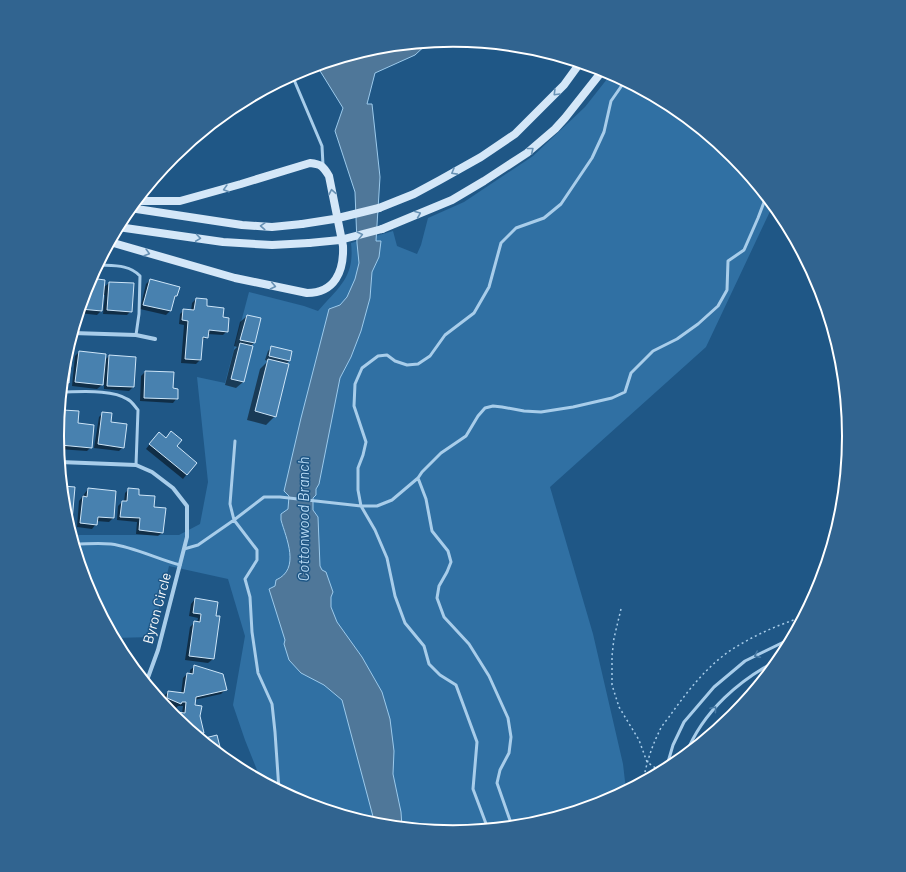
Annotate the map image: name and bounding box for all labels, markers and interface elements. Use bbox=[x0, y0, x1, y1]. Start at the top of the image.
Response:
one-way arrow bbox=[553, 88, 561, 96]
one-way arrow bbox=[526, 147, 533, 154]
one-way arrow bbox=[451, 168, 458, 175]
one-way arrow bbox=[222, 184, 229, 192]
one-way arrow bbox=[328, 189, 337, 196]
one-way arrow bbox=[414, 211, 422, 219]
one-way arrow bbox=[260, 222, 266, 231]
one-way arrow bbox=[356, 231, 363, 240]
one-way arrow bbox=[195, 233, 201, 242]
one-way arrow bbox=[143, 248, 150, 257]
one-way arrow bbox=[270, 281, 276, 289]
water label: Cottonwood Branch bbox=[294, 456, 312, 581]
street label: Byron Circle bbox=[139, 570, 174, 645]
one-way arrow bbox=[754, 650, 761, 657]
one-way arrow bbox=[709, 707, 716, 714]

